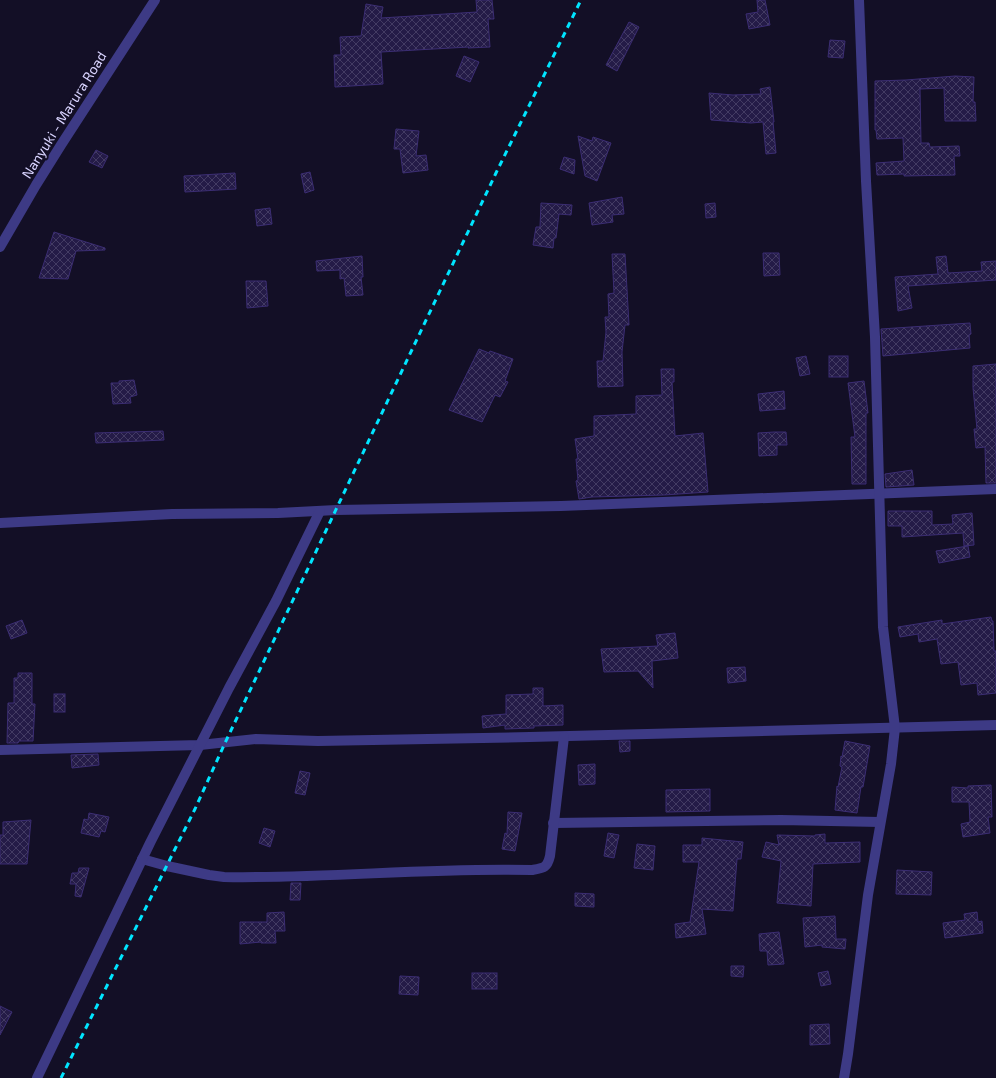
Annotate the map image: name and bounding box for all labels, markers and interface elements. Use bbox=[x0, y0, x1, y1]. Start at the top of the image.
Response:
street label: Nanyuki - Marura Road bbox=[18, 48, 110, 181]

